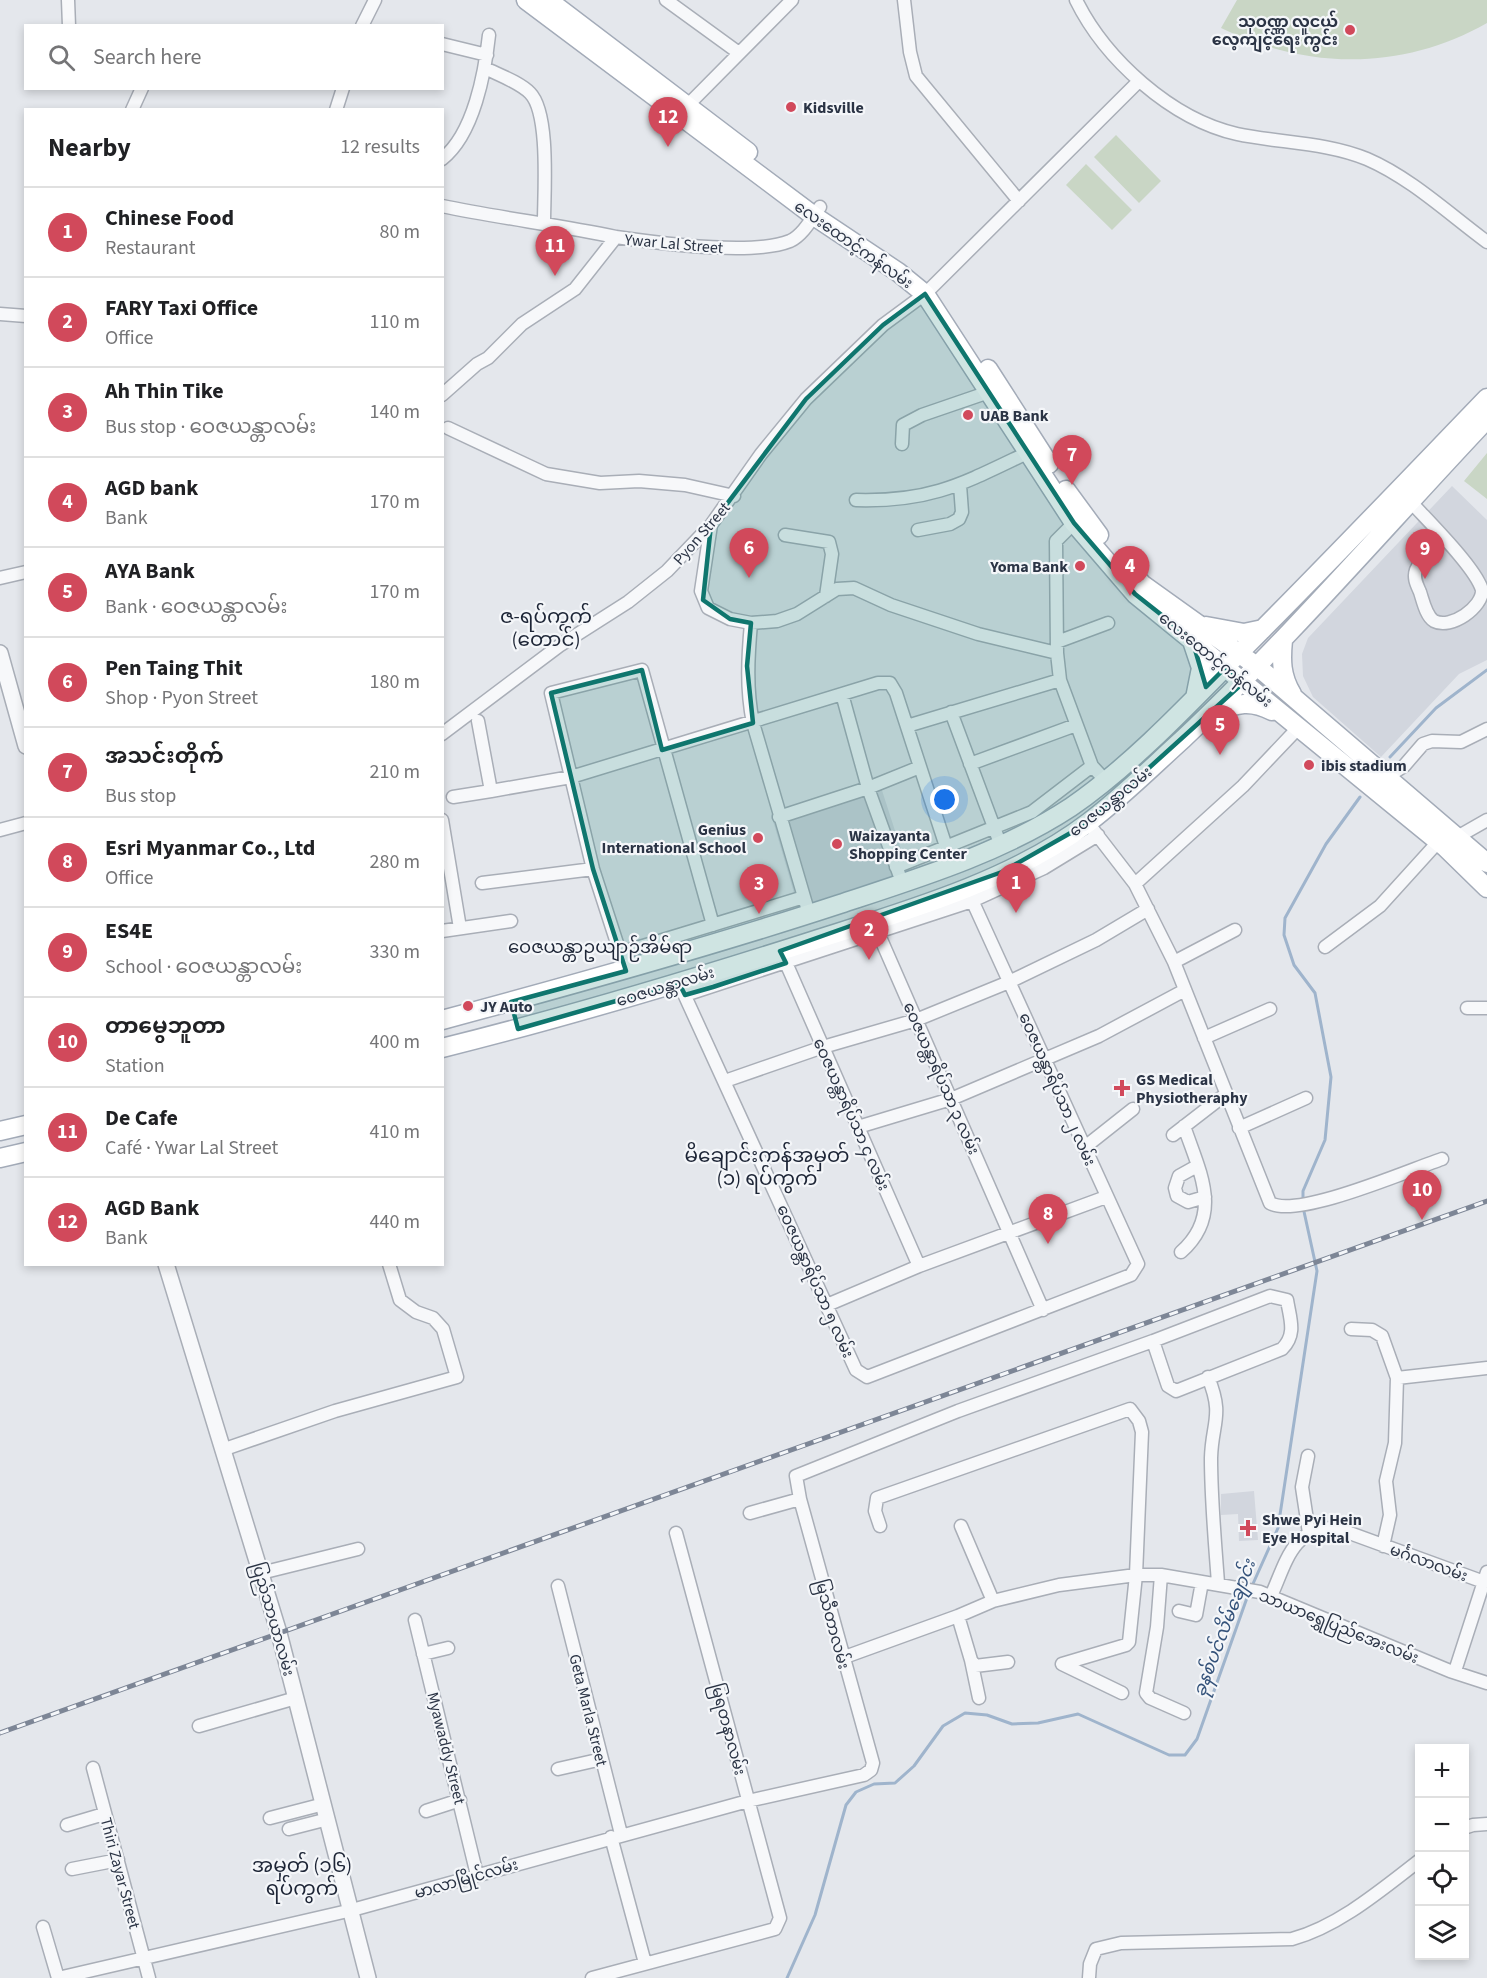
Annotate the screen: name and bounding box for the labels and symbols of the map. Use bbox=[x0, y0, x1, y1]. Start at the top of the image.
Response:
place label: သုဝဏ္ဏ လူငယ် လေ့ကျင့်ရေး ကွင်း bbox=[1212, 10, 1338, 53]
marker: သုဝဏ္ဏ လူငယ် လေ့ကျင့်ရေး ကွင်း bbox=[1343, 23, 1357, 37]
place label: Kidsville bbox=[803, 97, 864, 119]
pin: 12 bbox=[648, 98, 688, 147]
marker: Kidsville bbox=[784, 100, 798, 114]
street label: လေးထောင့်ကန်လမ်း bbox=[788, 195, 918, 296]
pin: 11 bbox=[536, 226, 574, 276]
street label: Ywar Lal Street bbox=[623, 229, 725, 259]
place label: UAB Bank bbox=[980, 405, 1049, 427]
marker: UAB Bank bbox=[961, 408, 975, 422]
pin: 7 bbox=[1052, 436, 1092, 485]
street label: Pyon Street bbox=[668, 497, 736, 570]
pin: 6 bbox=[730, 528, 768, 578]
pin: 9 bbox=[1406, 530, 1444, 579]
pin: 4 bbox=[1110, 546, 1150, 596]
place label: Yoma Bank bbox=[989, 556, 1068, 578]
marker: Yoma Bank bbox=[1073, 559, 1087, 573]
district label: ဇ-ရပ်ကွက် (တောင်) bbox=[500, 602, 592, 654]
street label: လေးထောင့်ကန်လမ်း bbox=[1153, 606, 1278, 714]
pin: 5 bbox=[1200, 706, 1240, 755]
place label: ibis stadium bbox=[1321, 755, 1407, 777]
marker: ibis stadium bbox=[1302, 758, 1316, 772]
street label: ဝေဇယန္တာလမ်း bbox=[1064, 761, 1158, 844]
your location bbox=[930, 785, 959, 814]
place label: Genius International School bbox=[602, 819, 746, 859]
place label: Waizayanta Shopping Center bbox=[849, 825, 967, 865]
marker: Genius International School bbox=[751, 831, 765, 845]
marker: Waizayanta Shopping Center bbox=[830, 837, 844, 851]
pin: 3 bbox=[740, 864, 778, 914]
pin: 1 bbox=[996, 864, 1036, 913]
pin: 2 bbox=[850, 910, 888, 960]
district label: ဝေဇယန္တာဥယျာဉ်အိမ်ရာ bbox=[508, 933, 692, 962]
street label: ဝေဇယန္တာလမ်း bbox=[613, 961, 718, 1014]
place label: JY Auto bbox=[480, 996, 533, 1018]
street label: ဝေဇယန္တာရိပ်သာ ၃ လမ်း bbox=[896, 998, 986, 1159]
marker: JY Auto bbox=[461, 999, 475, 1013]
street label: ဝေဇယန္တာရိပ်သာ ၂ လမ်း bbox=[1012, 1009, 1102, 1170]
street label: ဝေဇယန္တာရိပ်သာ ၄ လမ်း bbox=[806, 1034, 896, 1195]
place label: GS Medical Physiotheraphy bbox=[1136, 1069, 1248, 1109]
marker: GS Medical Physiotheraphy bbox=[1113, 1079, 1131, 1097]
district label: မိချောင်းကန်အမှတ် (၁) ရပ်ကွက် bbox=[685, 1141, 849, 1194]
pin: 10 bbox=[1402, 1170, 1442, 1220]
pin: 8 bbox=[1028, 1194, 1068, 1244]
street label: ဝေဇယန္တာရိပ်သာ ၅ လမ်း bbox=[770, 1201, 860, 1362]
place label: Shwe Pyi Hein Eye Hospital bbox=[1262, 1509, 1362, 1549]
marker: Shwe Pyi Hein Eye Hospital bbox=[1239, 1519, 1257, 1537]
street label: မင်္ဂလာလမ်း bbox=[1387, 1538, 1471, 1587]
water label: ခုနစ်ပင်လိမ်ချောင်း bbox=[1186, 1554, 1265, 1701]
street label: ပြည်သာယာလမ်း bbox=[244, 1560, 301, 1679]
street label: မြသီတာလမ်း bbox=[808, 1577, 856, 1672]
street label: သာယာရွှေပြည်အေးလမ်း bbox=[1255, 1584, 1422, 1671]
street label: Geta Marla Street bbox=[563, 1652, 613, 1769]
street label: မြရတနာလမ်း bbox=[703, 1681, 752, 1778]
street label: Myawaddy Street bbox=[421, 1690, 471, 1807]
street label: Thiri Zayar Street bbox=[95, 1815, 146, 1932]
district label: အမှတ် (၁၆) ရပ်ကွက် bbox=[252, 1851, 352, 1904]
street label: မာလာမြိုင်လမ်း bbox=[412, 1853, 521, 1906]

